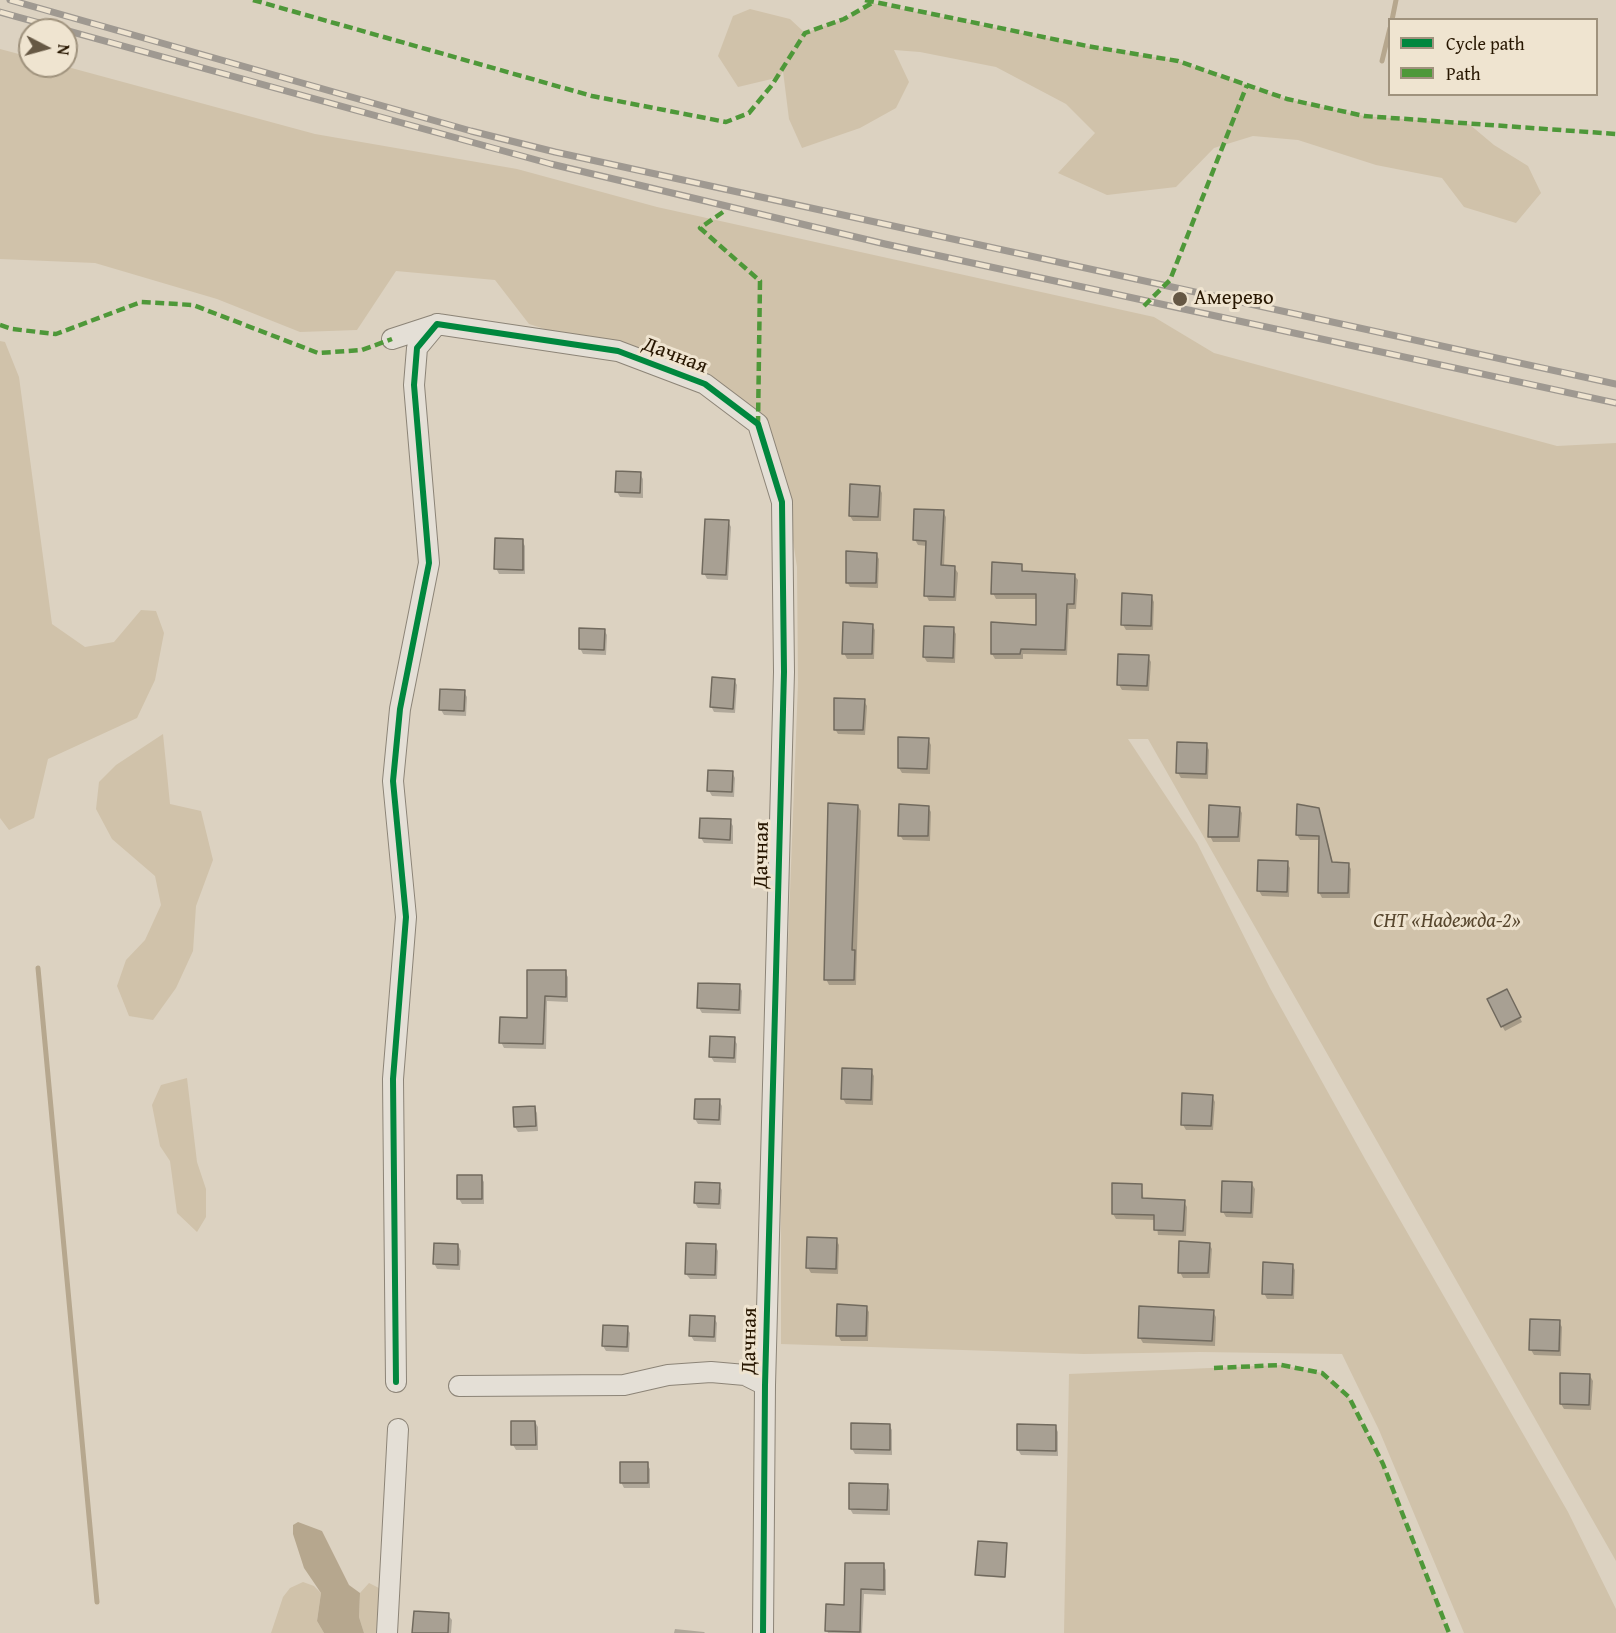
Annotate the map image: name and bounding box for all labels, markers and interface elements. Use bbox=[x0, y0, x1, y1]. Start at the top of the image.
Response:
north arrow bbox=[18, 18, 78, 78]
legend bbox=[1388, 18, 1598, 96]
text: Cycle path bbox=[1446, 30, 1525, 57]
text: N bbox=[51, 43, 76, 56]
text: Path bbox=[1446, 60, 1481, 87]
place label: Амерево bbox=[1194, 286, 1274, 312]
marker: Амерево bbox=[1171, 290, 1189, 308]
street label: Дачная bbox=[639, 332, 711, 380]
street label: Дачная bbox=[749, 821, 775, 889]
park label: СНТ «Надежда-2» bbox=[1373, 909, 1521, 935]
street label: Дачная bbox=[737, 1307, 763, 1375]

